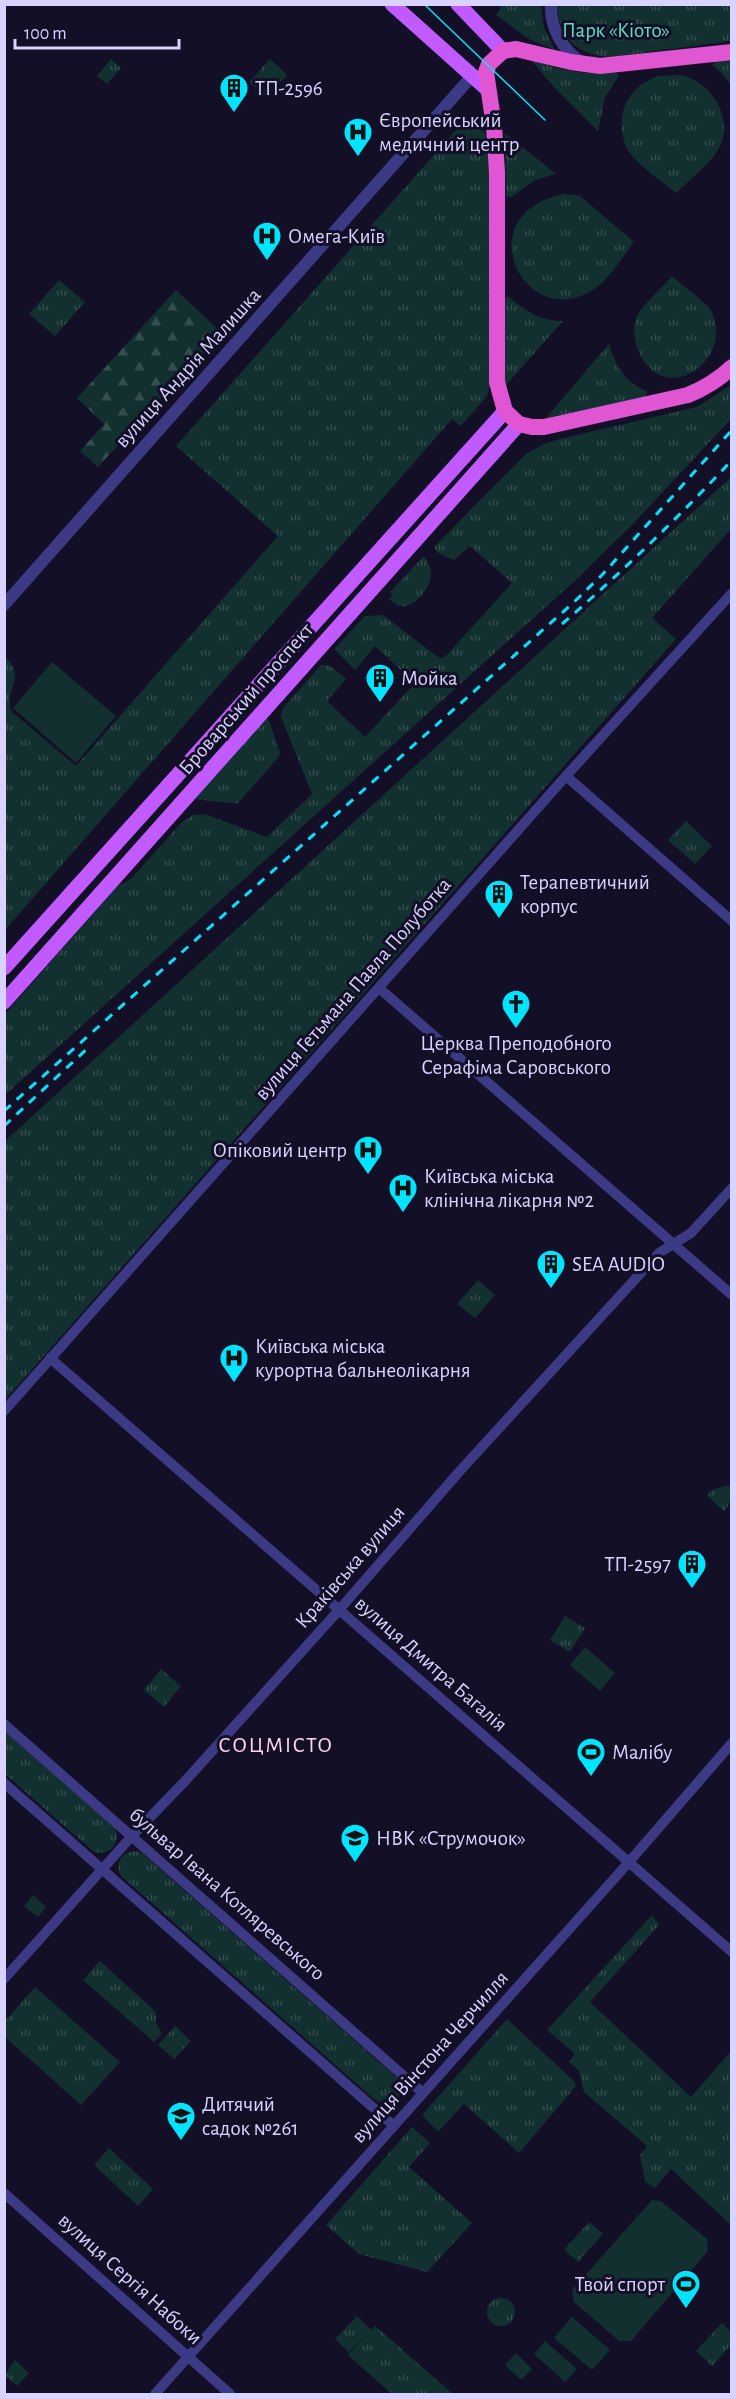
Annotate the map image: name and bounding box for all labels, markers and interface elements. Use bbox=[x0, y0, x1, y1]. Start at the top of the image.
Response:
scale bar bbox=[15, 12, 178, 50]
park label: Парк «Кіото» bbox=[562, 20, 670, 41]
text: 100 m bbox=[24, 25, 67, 43]
building icon: ТП-2596 bbox=[218, 72, 250, 114]
place label: ТП-2596 bbox=[255, 78, 323, 99]
place label: Європейський медичний центр bbox=[379, 110, 519, 155]
hospital icon: Європейський медичний центр bbox=[342, 116, 374, 158]
hospital icon: Омега-Київ bbox=[251, 220, 283, 262]
place label: Омега-Київ bbox=[288, 226, 385, 247]
street label: вулиця Андрія Малишка bbox=[111, 284, 265, 452]
street label: Броварський проспект bbox=[175, 619, 317, 779]
building icon: Мойка bbox=[364, 662, 396, 704]
place label: Мойка bbox=[401, 668, 458, 689]
place label: Терапевтичний корпус bbox=[520, 872, 650, 917]
street label: вулиця Гетьмана Павла Полуботка bbox=[251, 874, 455, 1104]
building icon: Терапевтичний корпус bbox=[483, 878, 515, 920]
church icon: Церква Преподобного Серафіма Саровського bbox=[500, 988, 532, 1030]
place label: Церква Преподобного Серафіма Саровського bbox=[420, 1033, 612, 1078]
hospital icon: Опіковий центр bbox=[352, 1134, 384, 1176]
place label: Опіковий центр bbox=[213, 1140, 347, 1161]
place label: Київська міська клінічна лікарня №2 bbox=[424, 1166, 594, 1211]
hospital icon: Київська міська клінічна лікарня №2 bbox=[387, 1172, 419, 1214]
building icon: SEA AUDIO bbox=[535, 1248, 567, 1290]
place label: SEA AUDIO bbox=[572, 1254, 665, 1275]
place label: Київська міська курортна бальнеолікарня bbox=[255, 1336, 471, 1381]
hospital icon: Київська міська курортна бальнеолікарня bbox=[218, 1342, 250, 1384]
street label: Краківська вулиця bbox=[291, 1502, 409, 1632]
building icon: ТП-2597 bbox=[676, 1548, 708, 1590]
place label: ТП-2597 bbox=[604, 1554, 671, 1575]
street label: вулиця Дмитра Багалія bbox=[351, 1592, 511, 1736]
district label: СОЦМІСТО bbox=[218, 1734, 334, 1756]
sports icon: Малібу bbox=[575, 1736, 607, 1778]
place label: Малібу bbox=[612, 1742, 672, 1763]
street label: бульвар Івана Котляревського bbox=[125, 1804, 329, 1984]
school or university icon: НВК «Струмочок» bbox=[339, 1822, 371, 1864]
place label: НВК «Струмочок» bbox=[376, 1828, 526, 1849]
street label: вулиця Вінстона Черчилля bbox=[348, 1967, 512, 2147]
place label: Дитячий садок №261 bbox=[202, 2094, 299, 2139]
school or university icon: Дитячий садок №261 bbox=[165, 2100, 197, 2142]
street label: вулиця Сергія Набоки bbox=[54, 2209, 206, 2349]
sports icon: Твой спорт bbox=[670, 2268, 702, 2310]
place label: Твой спорт bbox=[575, 2274, 665, 2295]

